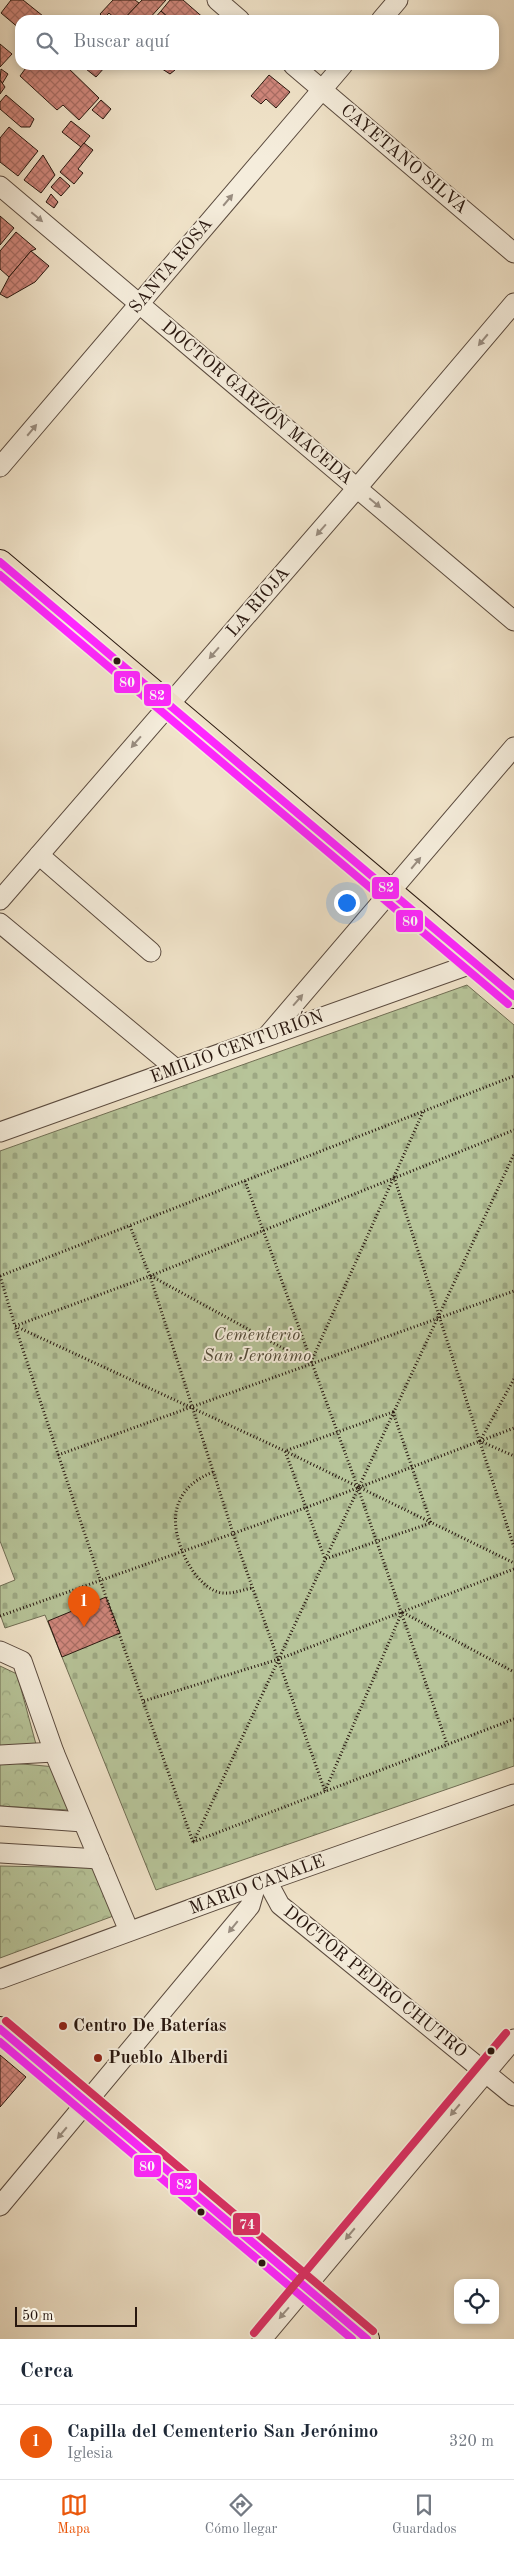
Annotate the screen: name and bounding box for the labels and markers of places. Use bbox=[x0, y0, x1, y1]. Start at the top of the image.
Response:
unlabelled marker bbox=[112, 656, 122, 666]
pin: 1 bbox=[68, 1586, 100, 1627]
place label: Centro De Baterías bbox=[73, 2017, 227, 2035]
marker: Centro De Baterías bbox=[57, 2020, 69, 2032]
unlabelled marker bbox=[486, 2046, 496, 2056]
place label: Pueblo Alberdi bbox=[108, 2049, 228, 2067]
marker: Pueblo Alberdi bbox=[92, 2052, 104, 2064]
unlabelled marker bbox=[196, 2207, 206, 2217]
unlabelled marker bbox=[257, 2258, 267, 2268]

